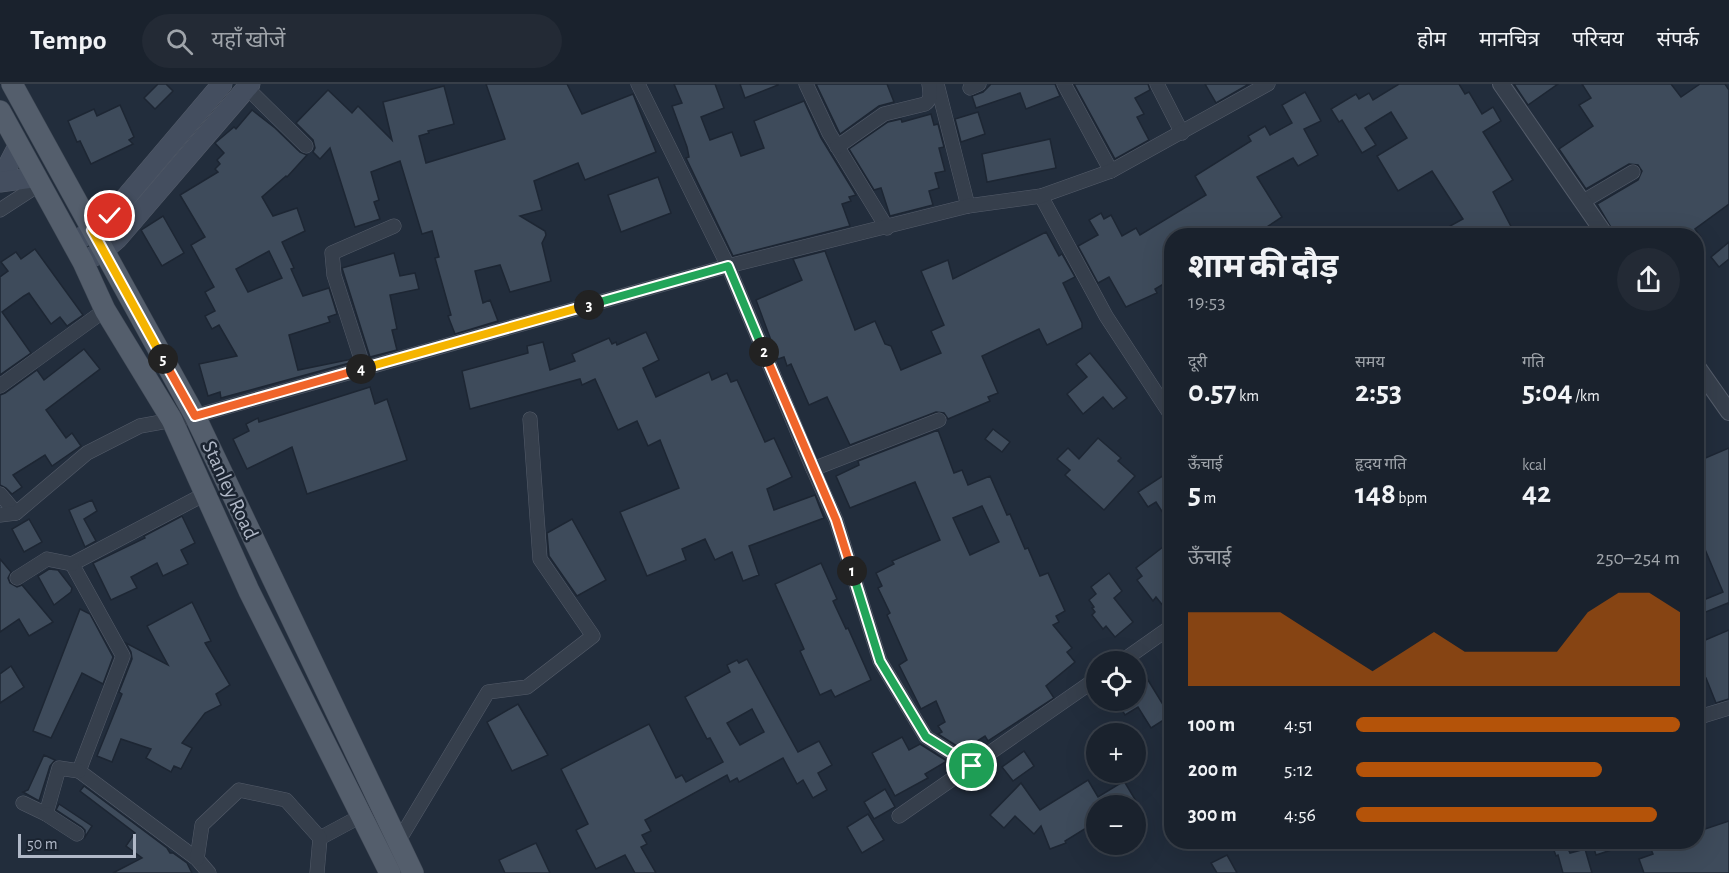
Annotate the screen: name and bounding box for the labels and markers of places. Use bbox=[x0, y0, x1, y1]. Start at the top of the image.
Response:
pin bbox=[84, 190, 135, 241]
pin: 3 bbox=[574, 290, 604, 320]
pin: 2 bbox=[749, 337, 779, 367]
pin: 5 bbox=[148, 344, 178, 374]
pin: 4 bbox=[346, 354, 376, 384]
pin: 1 bbox=[837, 556, 867, 586]
pin bbox=[946, 740, 997, 791]

